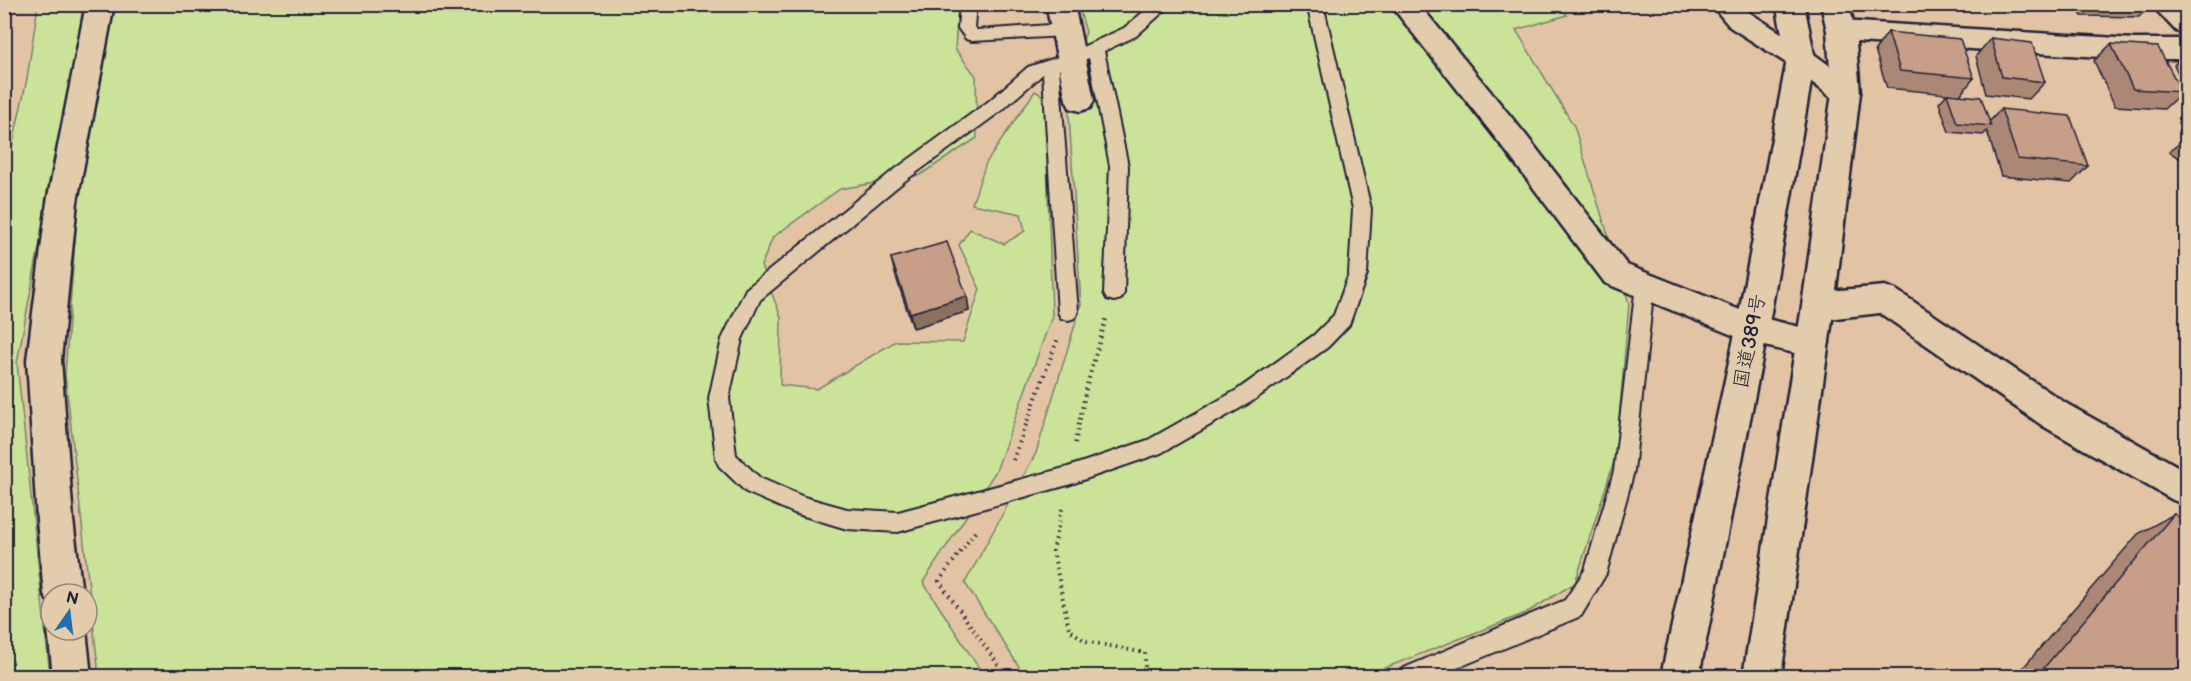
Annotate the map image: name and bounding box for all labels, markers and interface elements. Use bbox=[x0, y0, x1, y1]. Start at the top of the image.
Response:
street label: 国道389号 bbox=[1729, 292, 1771, 390]
north arrow bbox=[39, 582, 99, 642]
text: N bbox=[64, 588, 80, 610]

